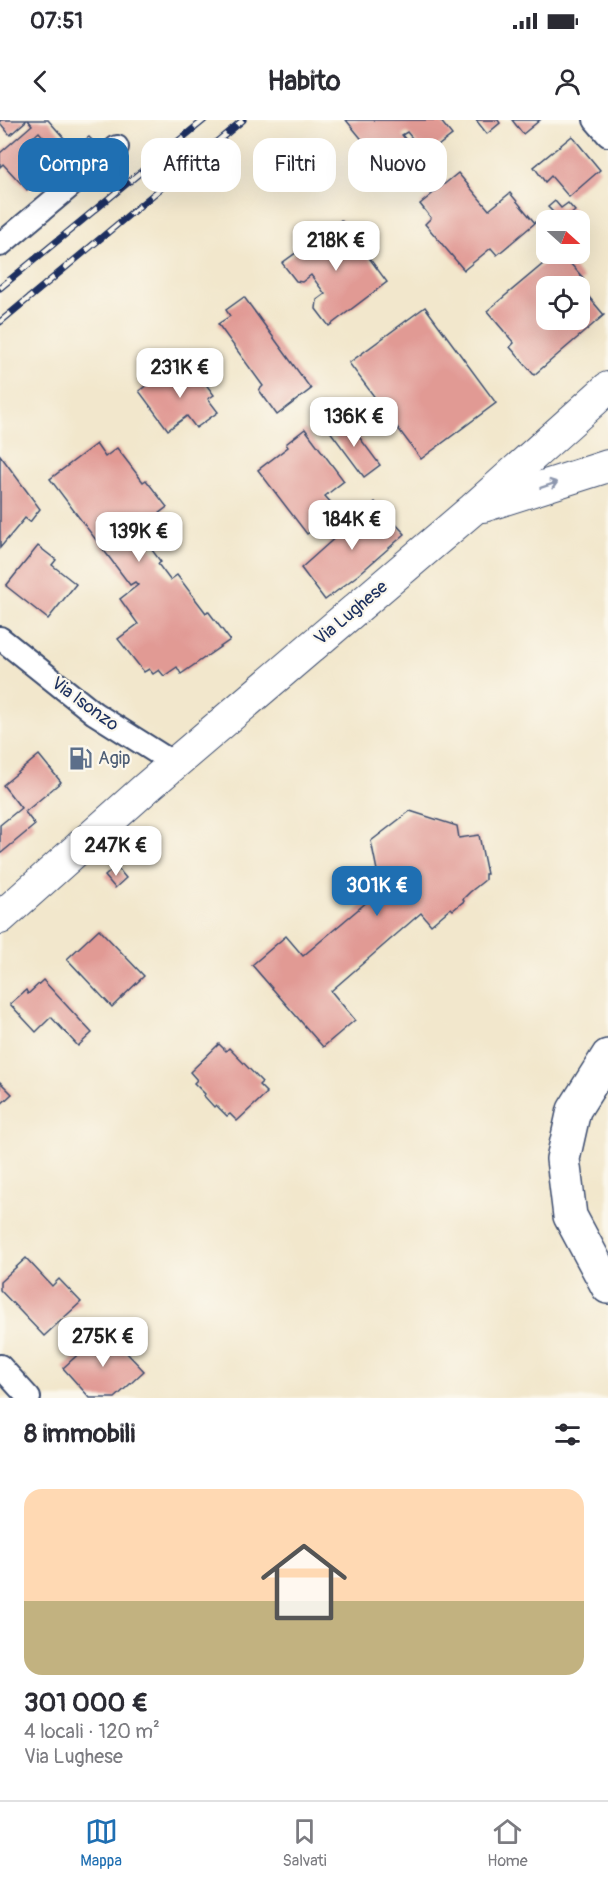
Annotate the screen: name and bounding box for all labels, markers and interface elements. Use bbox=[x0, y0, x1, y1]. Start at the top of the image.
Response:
text: 07:51 bbox=[30, 7, 83, 35]
icon: back bbox=[24, 65, 57, 98]
text: Habito bbox=[267, 65, 341, 98]
icon: person bbox=[551, 65, 584, 98]
chip: Compra bbox=[18, 138, 129, 192]
chip: Affitta bbox=[141, 138, 241, 192]
chip: Filtri bbox=[253, 138, 336, 192]
chip: Nuovo bbox=[348, 138, 447, 192]
north arrow bbox=[536, 210, 590, 264]
map controls bbox=[536, 210, 590, 330]
pin: 218K € bbox=[287, 221, 385, 272]
text: 218K € bbox=[307, 228, 365, 253]
button: locate bbox=[536, 276, 590, 330]
pin: 231K € bbox=[131, 348, 229, 399]
text: 231K € bbox=[150, 355, 210, 380]
pin: 136K € bbox=[305, 397, 403, 448]
text: 136K € bbox=[324, 404, 384, 429]
one-way arrow bbox=[539, 479, 558, 490]
pin: 184K € bbox=[303, 500, 401, 551]
text: 184K € bbox=[322, 507, 382, 532]
pin: 139K € bbox=[90, 512, 188, 563]
text: 139K € bbox=[110, 519, 168, 544]
street label: Via Lughese bbox=[310, 576, 393, 650]
street label: Via Isonzo bbox=[47, 672, 124, 736]
fuel station icon: Agip bbox=[67, 745, 93, 771]
place label: Agip bbox=[98, 747, 130, 770]
pin: 247K € bbox=[67, 826, 165, 877]
text: 247K € bbox=[85, 833, 147, 858]
pin: 301K € bbox=[328, 866, 426, 917]
text: 301K € bbox=[346, 873, 408, 898]
pin: 275K € bbox=[54, 1317, 152, 1368]
text: 275K € bbox=[72, 1324, 134, 1349]
text: 8 immobili bbox=[24, 1418, 135, 1450]
icon: filters bbox=[551, 1418, 584, 1451]
icon: home bbox=[250, 1528, 358, 1636]
text: 301 000 € bbox=[24, 1687, 148, 1719]
text: 4 locali · 120 m² bbox=[24, 1719, 160, 1744]
text: Via Lughese bbox=[24, 1744, 123, 1769]
tab: Mappa bbox=[80, 1815, 122, 1871]
tab: Salvati bbox=[283, 1815, 327, 1871]
tab: Home bbox=[487, 1815, 528, 1871]

